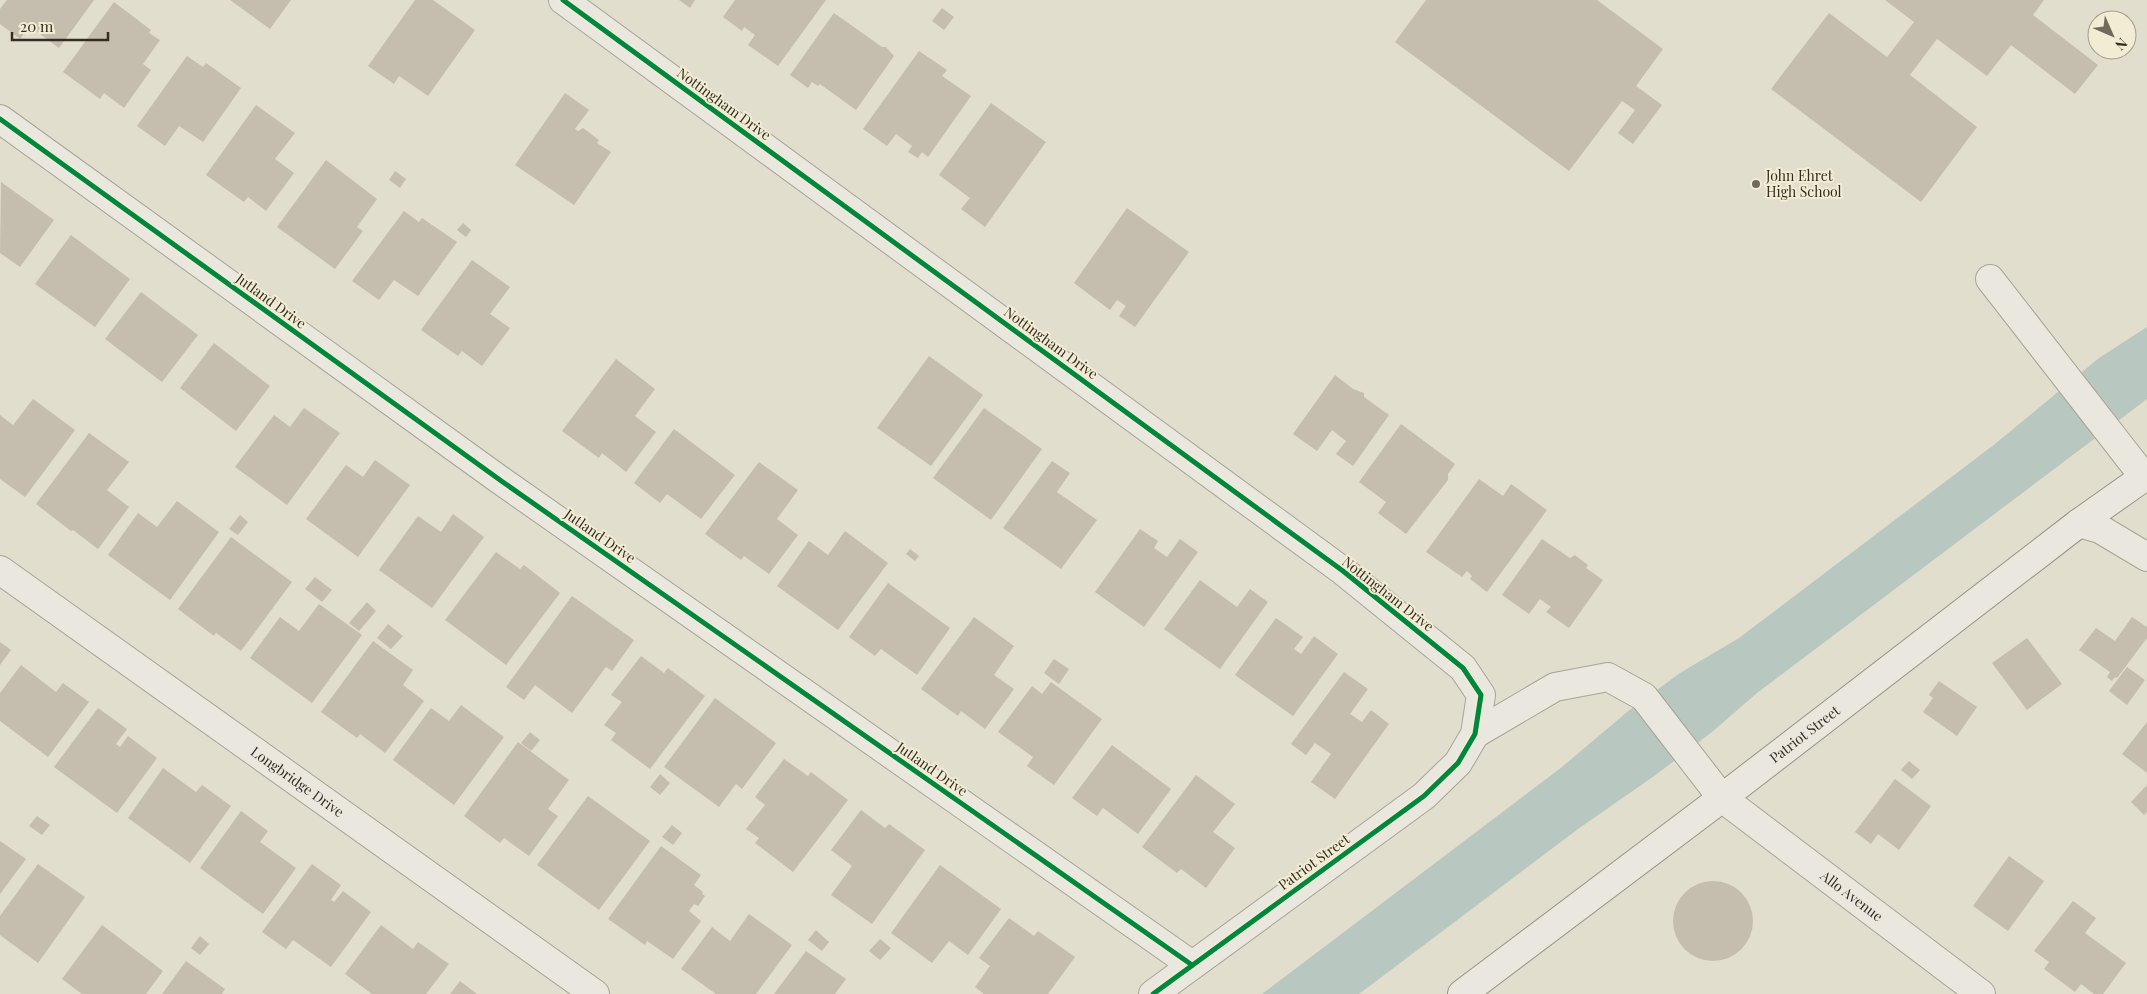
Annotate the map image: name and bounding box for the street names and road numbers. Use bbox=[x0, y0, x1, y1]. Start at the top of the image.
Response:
street label: Nottingham Drive bbox=[674, 63, 775, 144]
street label: Jutland Drive bbox=[231, 268, 310, 333]
street label: Nottingham Drive bbox=[1001, 302, 1102, 383]
street label: Jutland Drive bbox=[560, 504, 640, 567]
street label: Nottingham Drive bbox=[1338, 552, 1438, 635]
street label: Patriot Street bbox=[1765, 700, 1844, 767]
street label: Jutland Drive bbox=[892, 737, 972, 800]
street label: Longbridge Drive bbox=[247, 742, 348, 821]
street label: Patriot Street bbox=[1274, 829, 1354, 894]
street label: Allo Avenue bbox=[1816, 865, 1887, 925]

